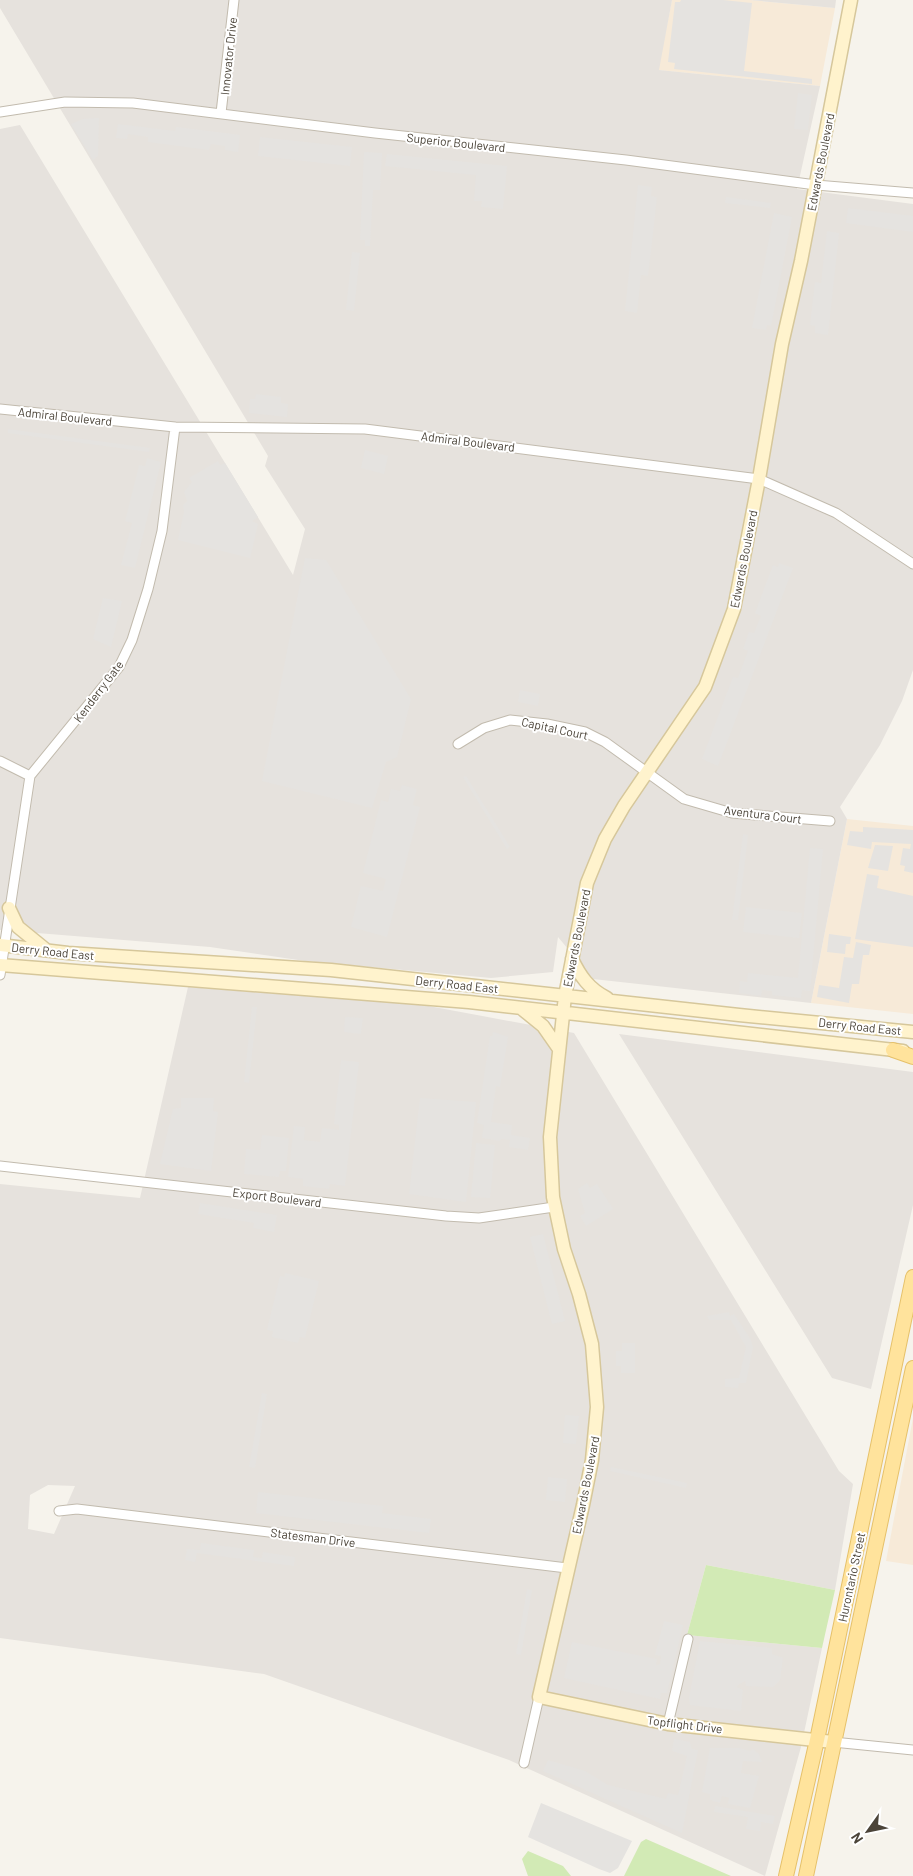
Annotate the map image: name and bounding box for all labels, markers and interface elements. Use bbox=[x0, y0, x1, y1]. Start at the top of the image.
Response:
street label: Innovator Drive bbox=[217, 16, 239, 96]
street label: Edwards Boulevard bbox=[804, 112, 836, 212]
street label: Superior Boulevard bbox=[406, 130, 506, 154]
street label: Admiral Boulevard bbox=[17, 404, 113, 428]
street label: Admiral Boulevard bbox=[420, 428, 516, 454]
street label: Edwards Boulevard bbox=[727, 509, 759, 609]
street label: Kenderry Gate bbox=[70, 657, 126, 725]
street label: Capital Court bbox=[520, 714, 590, 742]
street label: Aventura Court bbox=[723, 802, 803, 826]
street label: Edwards Boulevard bbox=[560, 888, 592, 988]
street label: Derry Road East bbox=[11, 940, 95, 962]
street label: Derry Road East bbox=[415, 973, 499, 995]
street label: Derry Road East bbox=[818, 1015, 902, 1037]
street label: Export Boulevard bbox=[232, 1185, 322, 1209]
street label: Edwards Boulevard bbox=[569, 1435, 601, 1535]
street label: Statesman Drive bbox=[270, 1525, 356, 1549]
street label: Hurontario Street bbox=[835, 1531, 867, 1623]
street label: Topflight Drive bbox=[647, 1712, 723, 1736]
north arrow bbox=[843, 1806, 893, 1856]
text: N bbox=[847, 1830, 866, 1847]

